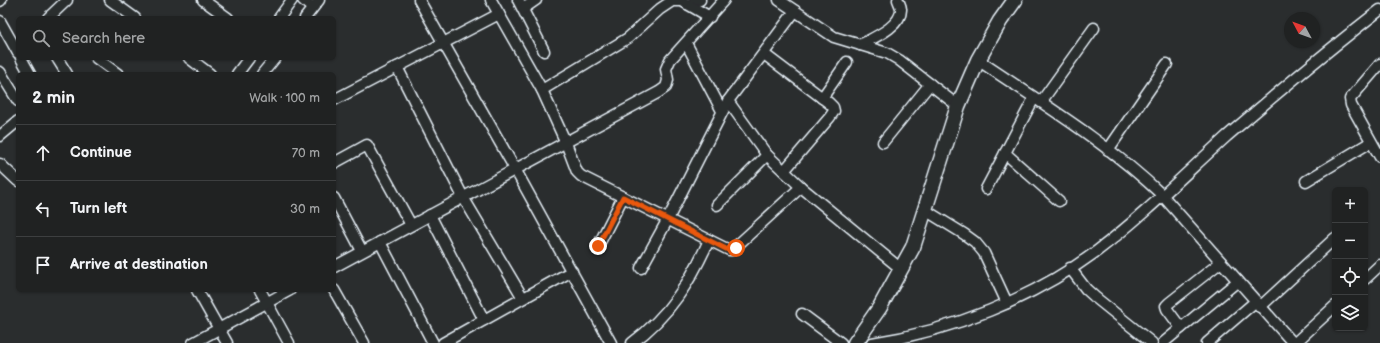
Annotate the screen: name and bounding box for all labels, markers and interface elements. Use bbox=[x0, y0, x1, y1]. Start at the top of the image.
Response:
north arrow bbox=[1284, 12, 1320, 48]
search box bbox=[16, 16, 336, 60]
icon: search bbox=[30, 27, 52, 49]
text: Search here bbox=[62, 29, 145, 48]
text: 2 min bbox=[32, 88, 75, 108]
text: Walk · 100 m bbox=[249, 90, 320, 106]
icon: ahead bbox=[32, 142, 54, 164]
text: Continue bbox=[70, 143, 132, 162]
text: 70 m bbox=[292, 145, 320, 161]
map controls bbox=[1332, 187, 1368, 331]
button: + bbox=[1332, 187, 1368, 223]
icon: left bbox=[32, 198, 54, 220]
text: Turn left bbox=[70, 199, 127, 218]
text: 30 m bbox=[290, 201, 320, 217]
button: − bbox=[1332, 223, 1368, 259]
route end bbox=[589, 237, 607, 255]
route start bbox=[727, 239, 745, 257]
icon: arrive bbox=[32, 254, 54, 276]
text: Arrive at destination bbox=[70, 255, 208, 274]
button: locate bbox=[1332, 259, 1368, 295]
button: layers bbox=[1332, 295, 1368, 331]

